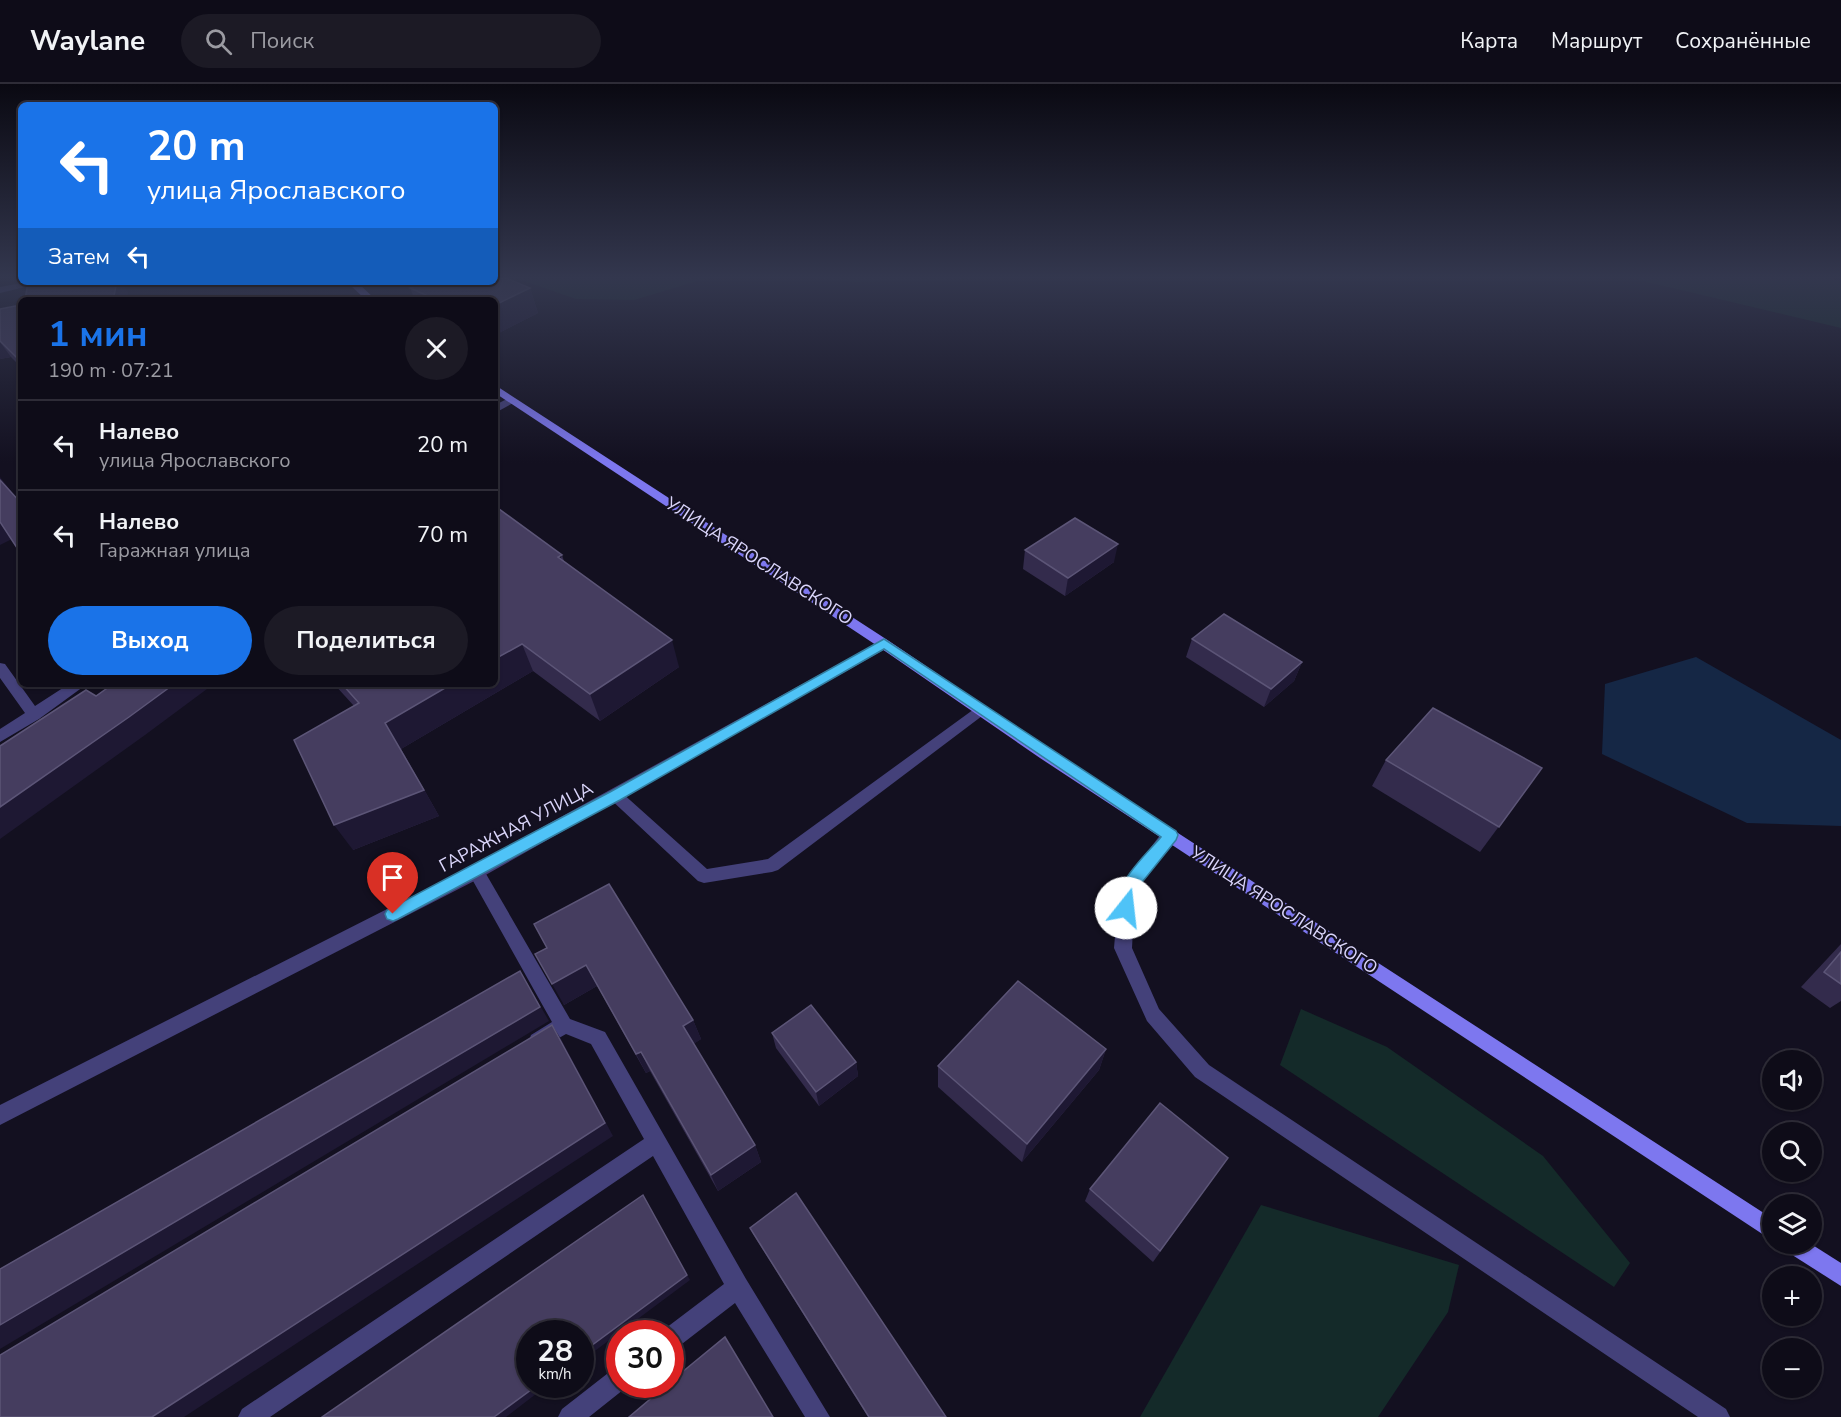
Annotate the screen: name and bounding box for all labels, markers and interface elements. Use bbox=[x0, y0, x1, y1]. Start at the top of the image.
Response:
search box bbox=[181, 14, 601, 68]
text: Waylane bbox=[30, 22, 145, 60]
icon: search bbox=[202, 25, 235, 58]
text: Поиск bbox=[250, 26, 314, 56]
text: Карта bbox=[1460, 27, 1518, 55]
text: Маршрут bbox=[1551, 27, 1642, 55]
text: Сохранённые bbox=[1675, 27, 1811, 55]
text: 20 m bbox=[147, 118, 246, 175]
icon: left bbox=[48, 126, 126, 204]
text: улица Ярославского bbox=[147, 172, 406, 209]
icon: left bbox=[122, 240, 155, 273]
text: Затем bbox=[48, 242, 110, 272]
text: 1 мин bbox=[48, 310, 148, 359]
button: close bbox=[405, 317, 468, 380]
text: 190 m · 07:21 bbox=[48, 357, 174, 384]
text: Налево bbox=[99, 417, 179, 447]
icon: left bbox=[48, 429, 81, 462]
text: 20 m bbox=[417, 430, 468, 460]
text: улица Ярославского bbox=[99, 447, 290, 474]
street label: УЛИЦА ЯРОСЛАВСКОГО bbox=[660, 491, 857, 631]
text: Налево bbox=[99, 507, 179, 537]
icon: left bbox=[48, 519, 81, 552]
text: 70 m bbox=[417, 520, 468, 550]
text: Гаражная улица bbox=[99, 537, 250, 564]
button: Выход bbox=[48, 606, 252, 675]
button: Поделиться bbox=[264, 606, 468, 675]
street label: ГАРАЖНАЯ УЛИЦА bbox=[435, 776, 597, 878]
street label: УЛИЦА ЯРОСЛАВСКОГО bbox=[1185, 840, 1382, 980]
pin bbox=[367, 852, 418, 914]
icon: arrive bbox=[376, 861, 409, 894]
position arrow bbox=[1094, 876, 1158, 940]
map controls bbox=[1762, 1050, 1822, 1398]
button: sound bbox=[1762, 1050, 1822, 1110]
button: search bbox=[1762, 1122, 1822, 1182]
button: layers bbox=[1762, 1194, 1822, 1254]
button: + bbox=[1762, 1266, 1822, 1326]
speed limit sign: 30 bbox=[606, 1320, 684, 1398]
text: 28 bbox=[537, 1331, 573, 1372]
button: − bbox=[1762, 1338, 1822, 1398]
text: km/h bbox=[538, 1364, 572, 1384]

